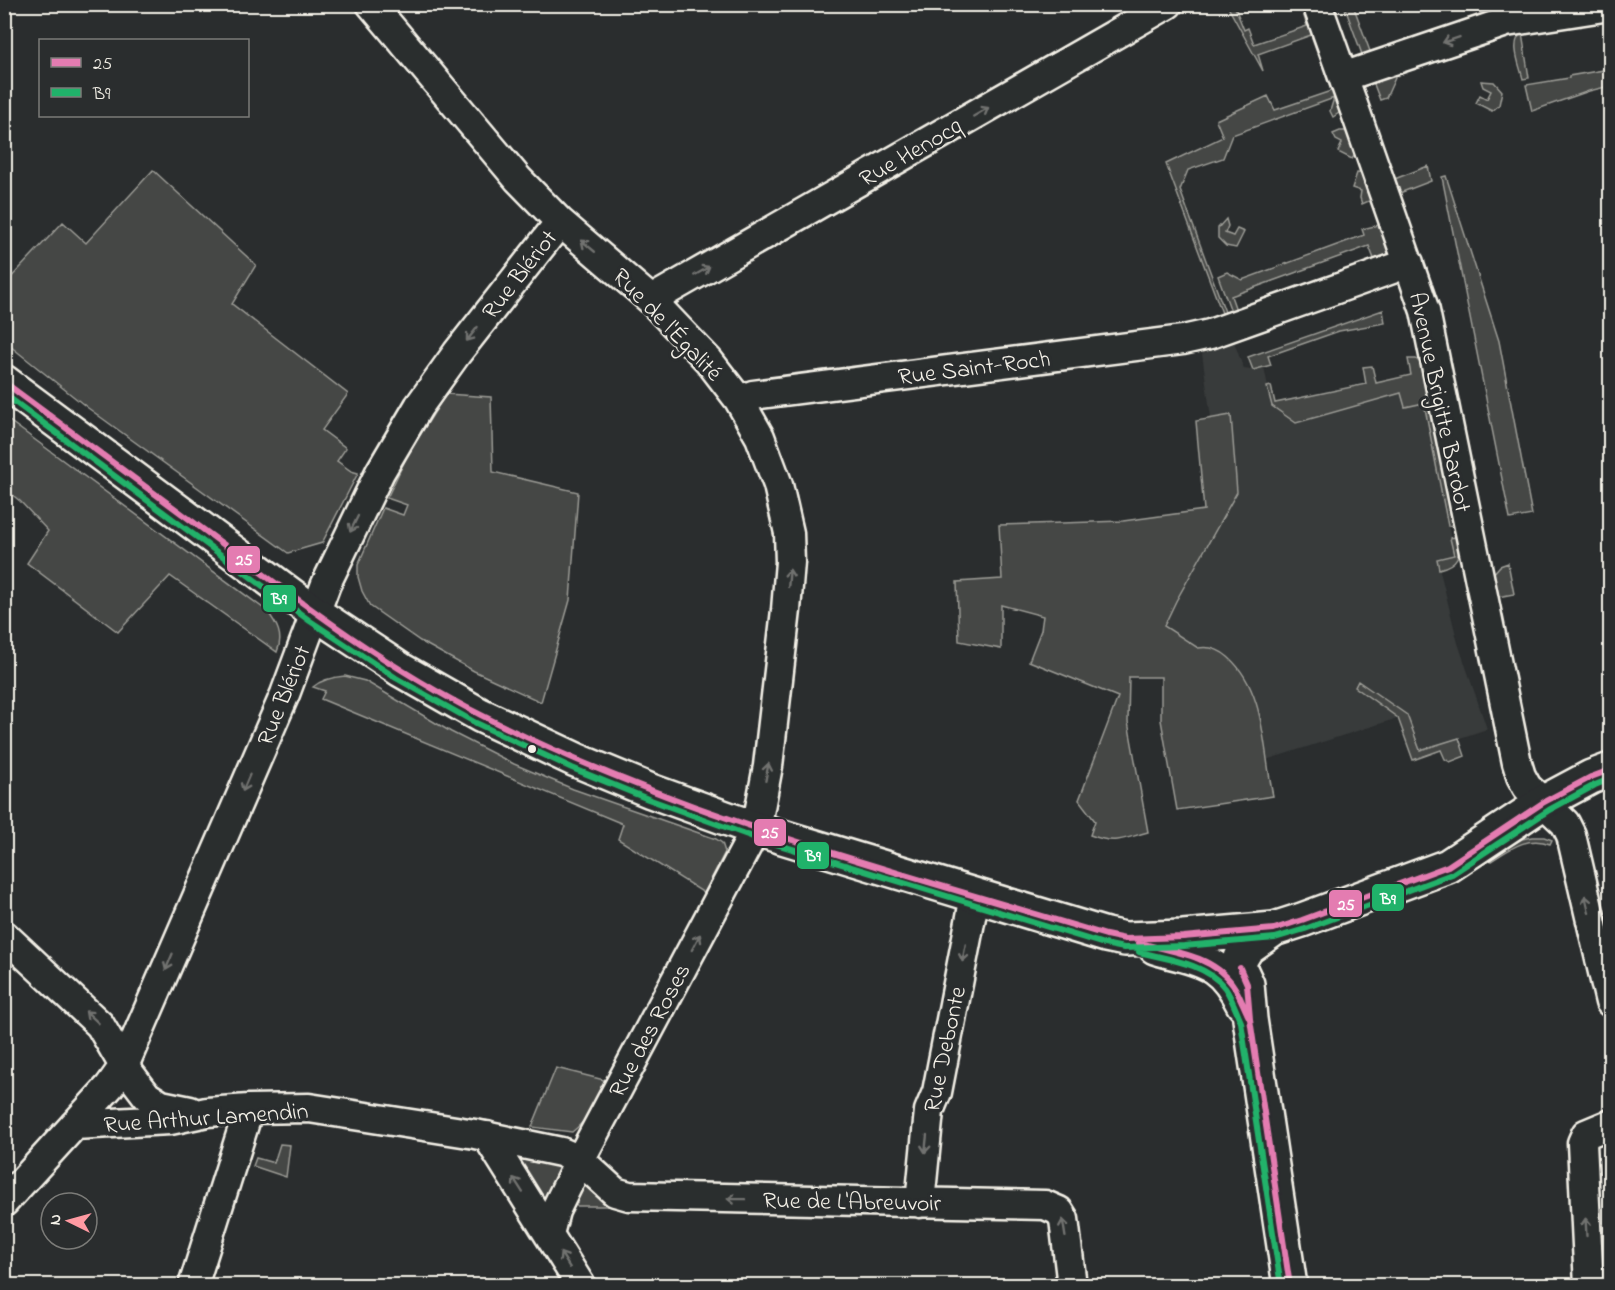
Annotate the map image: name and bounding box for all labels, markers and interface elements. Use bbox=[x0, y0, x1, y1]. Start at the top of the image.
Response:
one-way arrow bbox=[1442, 35, 1460, 46]
legend bbox=[39, 39, 249, 117]
text: 25 bbox=[93, 52, 112, 78]
text: B9 bbox=[92, 82, 111, 108]
one-way arrow bbox=[971, 106, 989, 117]
street label: Rue Henocq bbox=[853, 111, 969, 198]
street label: Rue Blériot bbox=[475, 223, 567, 328]
one-way arrow bbox=[580, 239, 596, 252]
street label: Rue de l'Égalité bbox=[603, 261, 730, 391]
one-way arrow bbox=[693, 265, 710, 277]
street label: Avenue Brigitte Bardot bbox=[1398, 289, 1479, 516]
one-way arrow bbox=[465, 326, 478, 342]
street label: Rue Saint-Roch bbox=[896, 343, 1052, 396]
one-way arrow bbox=[348, 515, 360, 533]
line badge: 25 bbox=[226, 545, 261, 574]
text: 25 bbox=[234, 549, 253, 573]
one-way arrow bbox=[783, 569, 794, 589]
line badge: B9 bbox=[262, 584, 297, 613]
text: B9 bbox=[270, 588, 287, 612]
street label: Rue Blériot bbox=[249, 640, 321, 751]
unlabelled marker bbox=[526, 743, 538, 755]
one-way arrow bbox=[761, 763, 772, 782]
one-way arrow bbox=[240, 774, 251, 792]
line badge: 25 bbox=[753, 818, 787, 847]
text: 25 bbox=[760, 822, 779, 846]
line badge: B9 bbox=[796, 841, 830, 870]
text: B9 bbox=[804, 845, 821, 869]
line badge: B9 bbox=[1371, 883, 1405, 912]
text: B9 bbox=[1379, 888, 1396, 912]
line badge: 25 bbox=[1328, 889, 1363, 918]
text: 25 bbox=[1336, 894, 1355, 918]
one-way arrow bbox=[1581, 895, 1593, 914]
one-way arrow bbox=[690, 934, 702, 951]
one-way arrow bbox=[958, 943, 969, 963]
one-way arrow bbox=[163, 953, 174, 971]
street label: Rue des Roses bbox=[601, 958, 701, 1104]
street label: Rue Debonte bbox=[916, 983, 977, 1116]
one-way arrow bbox=[85, 1010, 100, 1024]
street label: Rue Arthur Lamendin bbox=[103, 1095, 310, 1144]
one-way arrow bbox=[920, 1133, 931, 1153]
one-way arrow bbox=[511, 1177, 524, 1194]
street label: Rue de L'Abreuvoir bbox=[763, 1184, 942, 1223]
north arrow bbox=[39, 1191, 99, 1251]
one-way arrow bbox=[726, 1193, 746, 1204]
text: N bbox=[44, 1213, 68, 1226]
one-way arrow bbox=[1059, 1218, 1070, 1238]
one-way arrow bbox=[1580, 1218, 1591, 1238]
one-way arrow bbox=[558, 1252, 570, 1269]

